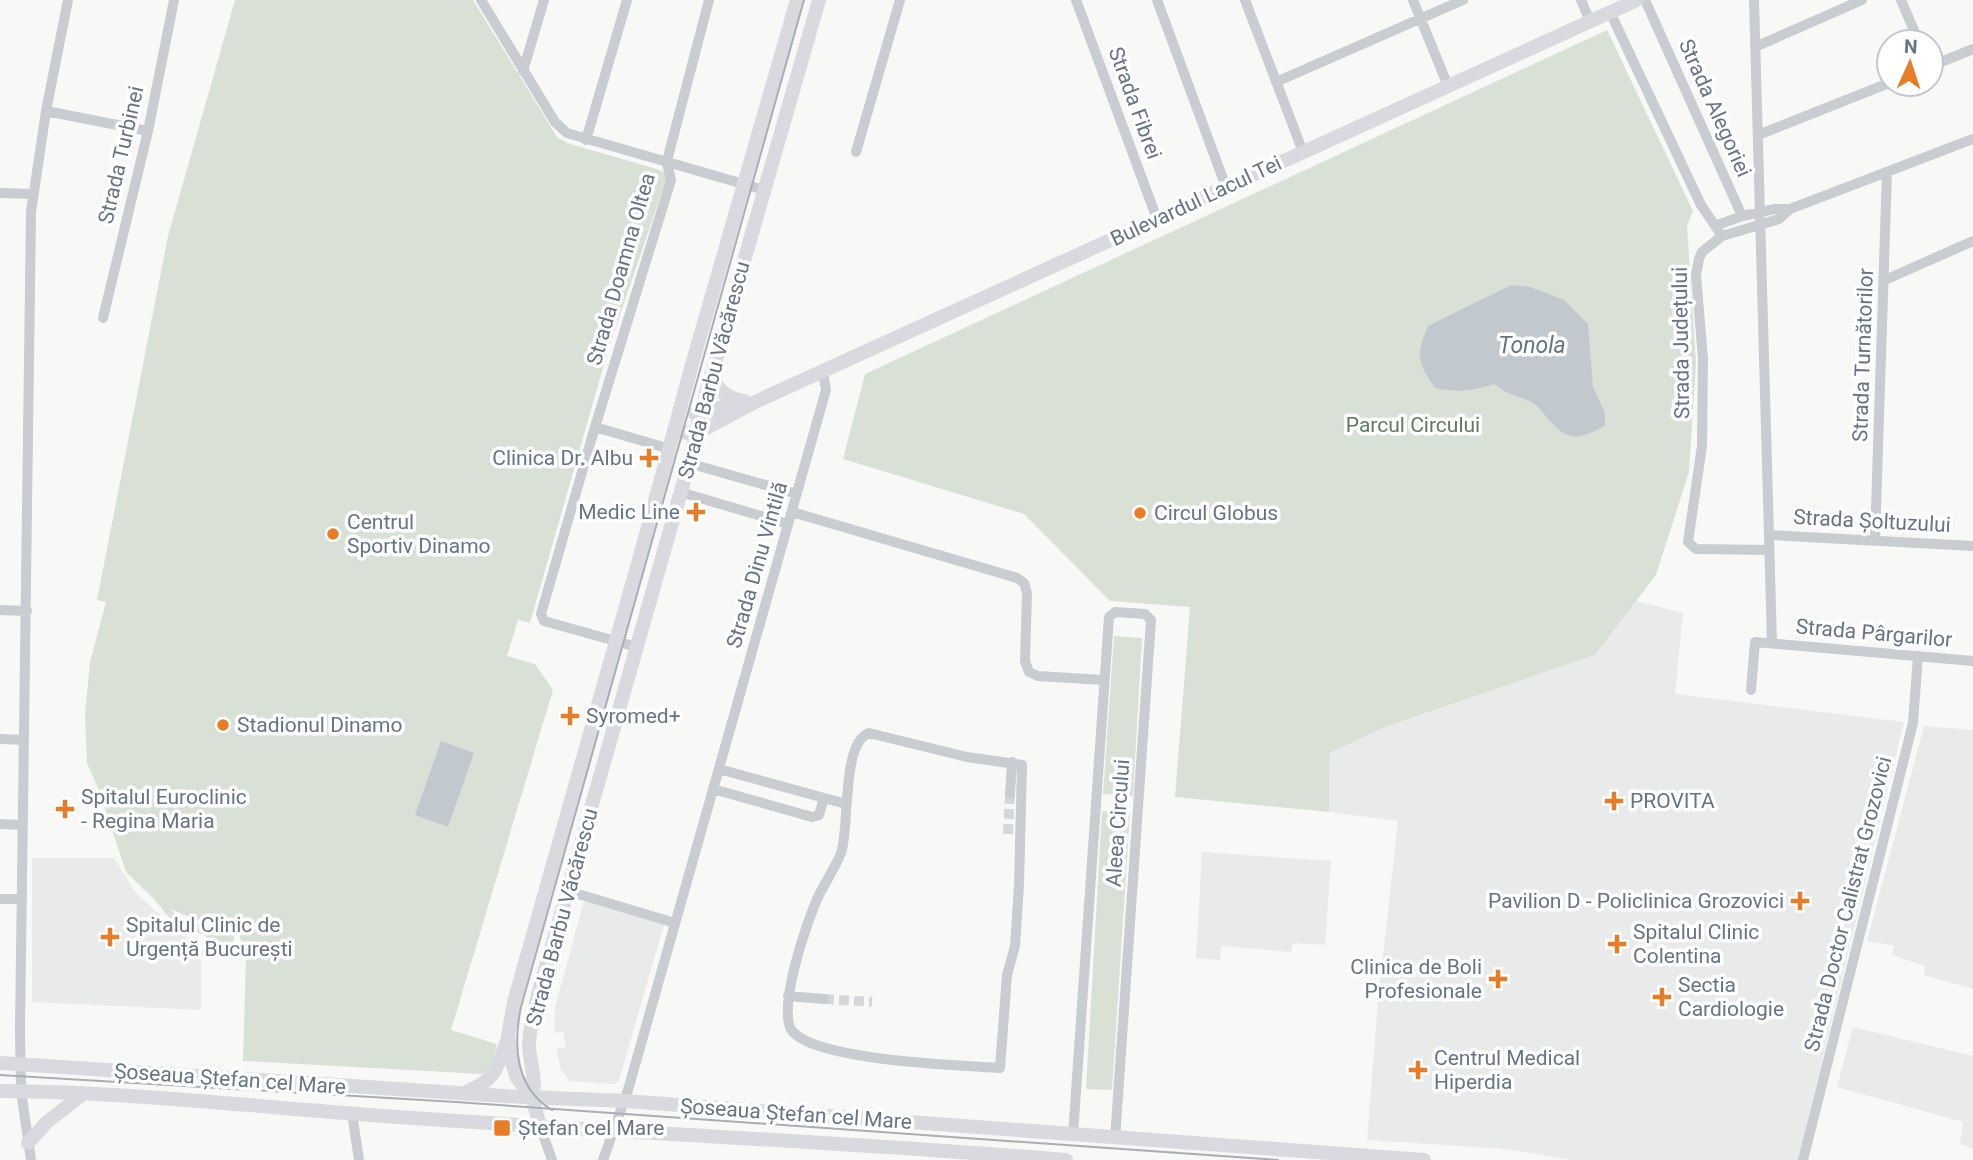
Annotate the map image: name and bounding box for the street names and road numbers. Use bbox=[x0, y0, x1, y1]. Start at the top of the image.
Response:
street label: Strada Alegoriei bbox=[1674, 35, 1756, 181]
street label: Strada Fibrei bbox=[1104, 44, 1166, 162]
street label: Strada Turbinei bbox=[94, 84, 148, 226]
street label: Bulevardul Lacul Tei bbox=[1107, 151, 1285, 251]
street label: Strada Doamna Oltea bbox=[582, 170, 660, 368]
street label: Strada Barbu Văcărescu bbox=[673, 259, 755, 481]
street label: Strada Județului bbox=[1668, 267, 1695, 419]
street label: Strada Turnătorilor bbox=[1848, 268, 1878, 442]
street label: Strada Dinu Vintilă bbox=[722, 479, 792, 651]
street label: Strada Șoltuzului bbox=[1793, 505, 1951, 537]
street label: Strada Pârgarilor bbox=[1795, 614, 1953, 652]
street label: Strada Doctor Calistrat Grozovici bbox=[1800, 754, 1896, 1054]
street label: Aleea Circului bbox=[1102, 758, 1134, 888]
street label: Strada Barbu Văcărescu bbox=[521, 806, 603, 1028]
street label: Șoseaua Ștefan cel Mare bbox=[113, 1059, 347, 1099]
street label: Șoseaua Ștefan cel Mare bbox=[679, 1094, 913, 1134]

